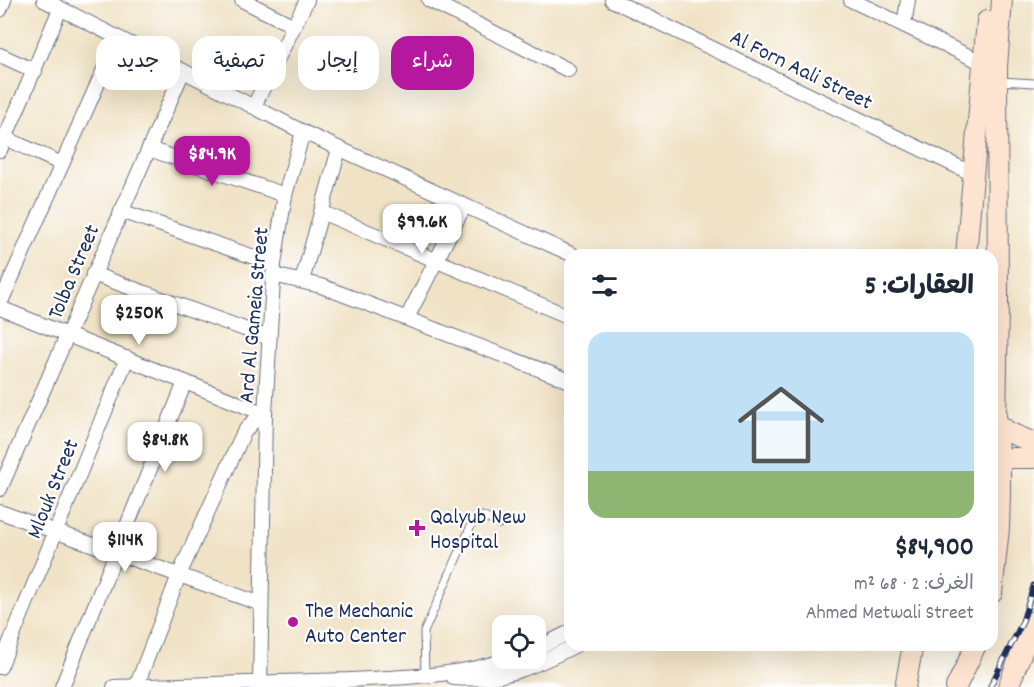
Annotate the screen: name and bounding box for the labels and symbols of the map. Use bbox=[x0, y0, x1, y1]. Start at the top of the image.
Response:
street label: Al Forn Aali Street bbox=[724, 23, 877, 119]
pin: $84.9K bbox=[163, 136, 261, 187]
pin: $99.6K bbox=[373, 204, 471, 255]
street label: Tolba Street bbox=[41, 220, 109, 325]
street label: Ard Al Gameia Street bbox=[232, 226, 279, 405]
pin: $250K bbox=[97, 295, 181, 346]
pin: $84.8K bbox=[116, 422, 214, 473]
street label: Mlouk Street bbox=[20, 435, 88, 544]
place label: Qalyub New Hospital bbox=[430, 503, 526, 559]
marker: Qalyub New Hospital bbox=[408, 519, 426, 537]
pin: $114K bbox=[83, 522, 167, 573]
place label: The Mechanic Auto Center bbox=[305, 597, 414, 653]
marker: The Mechanic Auto Center bbox=[286, 615, 300, 629]

